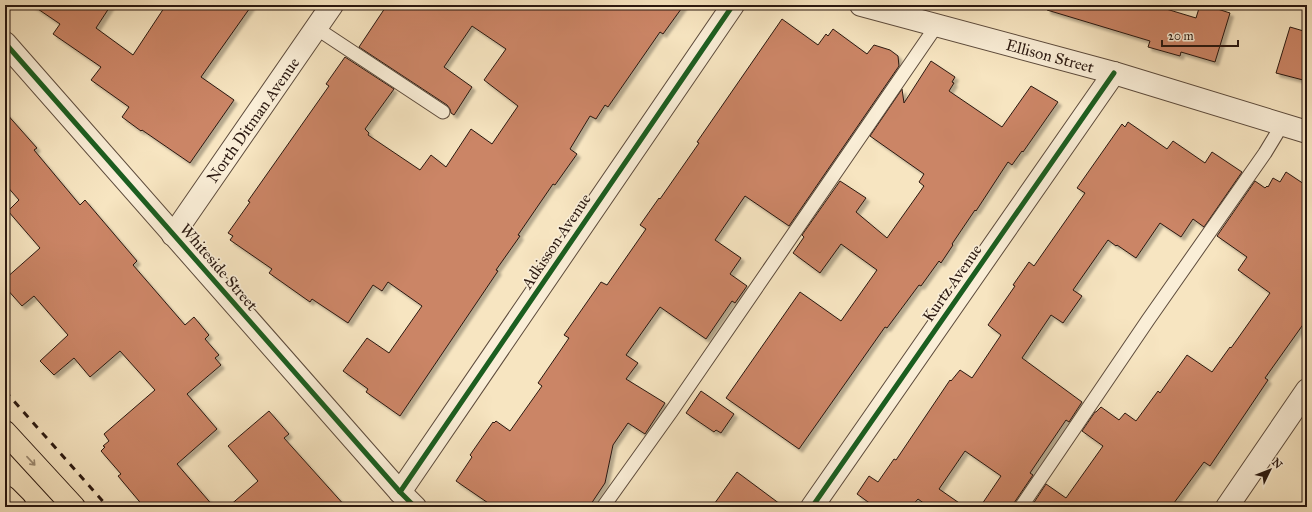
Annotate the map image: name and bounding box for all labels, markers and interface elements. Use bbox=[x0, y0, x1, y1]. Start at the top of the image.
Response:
scale bar bbox=[1162, 22, 1238, 48]
text: 20 m bbox=[1168, 29, 1194, 43]
street label: Ellison Street bbox=[1004, 35, 1096, 77]
street label: North Ditman Avenue bbox=[203, 54, 304, 186]
street label: Adkisson Avenue bbox=[517, 190, 595, 293]
street label: Whiteside Street bbox=[176, 220, 262, 315]
street label: Kurtz Avenue bbox=[918, 240, 986, 325]
north arrow bbox=[1250, 450, 1290, 490]
one-way arrow bbox=[27, 456, 36, 466]
text: N bbox=[1269, 456, 1285, 472]

